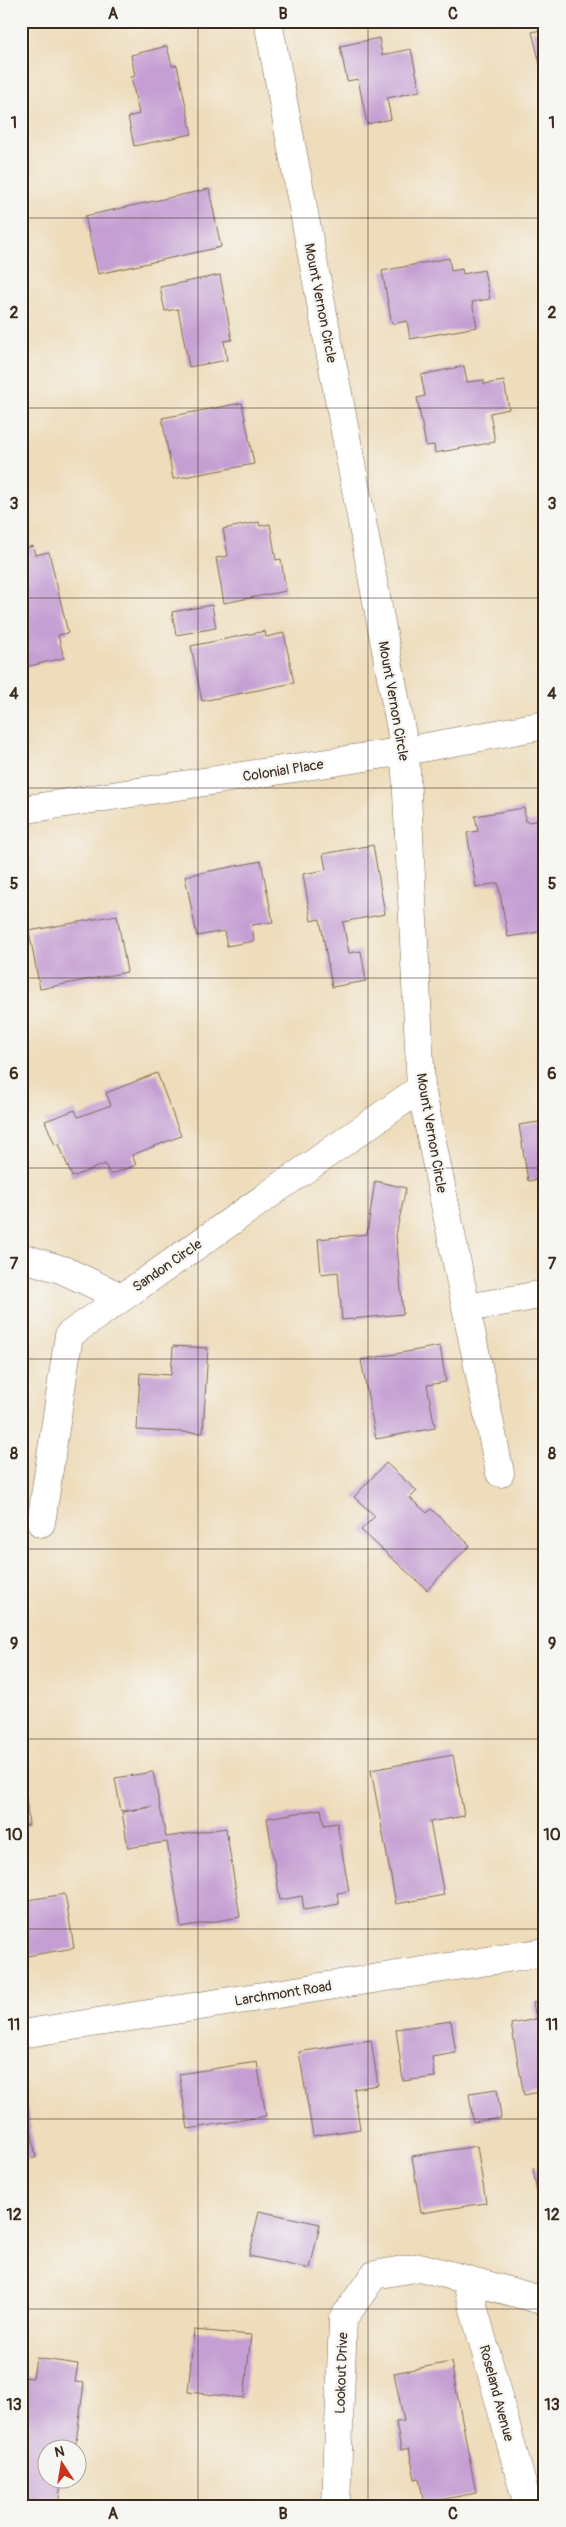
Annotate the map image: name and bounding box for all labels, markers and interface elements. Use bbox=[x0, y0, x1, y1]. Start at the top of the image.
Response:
text: A bbox=[108, 4, 119, 24]
text: B bbox=[278, 4, 288, 24]
text: C bbox=[448, 4, 458, 24]
text: 1 bbox=[11, 113, 17, 133]
text: 1 bbox=[549, 113, 555, 133]
street label: Mount Vernon Circle bbox=[301, 242, 340, 364]
text: 2 bbox=[10, 303, 19, 323]
text: 2 bbox=[548, 303, 557, 323]
text: 3 bbox=[10, 494, 19, 514]
text: 3 bbox=[548, 494, 557, 514]
street label: Mount Vernon Circle bbox=[375, 640, 412, 762]
text: 4 bbox=[9, 684, 19, 704]
text: 4 bbox=[547, 684, 557, 704]
street label: Colonial Place bbox=[241, 756, 325, 785]
text: 5 bbox=[10, 874, 19, 894]
text: 5 bbox=[548, 874, 557, 894]
text: 6 bbox=[9, 1064, 19, 1084]
text: 6 bbox=[547, 1064, 557, 1084]
street label: Mount Vernon Circle bbox=[413, 1072, 450, 1194]
street label: Sandon Circle bbox=[129, 1235, 205, 1295]
text: 7 bbox=[10, 1254, 19, 1274]
text: 7 bbox=[548, 1254, 557, 1274]
text: 8 bbox=[10, 1444, 18, 1464]
text: 8 bbox=[548, 1444, 556, 1464]
text: 9 bbox=[10, 1634, 18, 1654]
text: 9 bbox=[548, 1634, 556, 1654]
text: 10 bbox=[5, 1825, 23, 1845]
text: 10 bbox=[543, 1825, 561, 1845]
street label: Larchmont Road bbox=[233, 1977, 333, 2010]
text: 11 bbox=[8, 2015, 20, 2035]
text: 11 bbox=[546, 2015, 558, 2035]
text: 12 bbox=[6, 2205, 22, 2225]
text: 12 bbox=[544, 2205, 560, 2225]
street label: Lookout Drive bbox=[332, 2332, 351, 2414]
street label: Roseland Avenue bbox=[475, 2343, 518, 2443]
text: 13 bbox=[6, 2395, 22, 2415]
text: 13 bbox=[544, 2395, 560, 2415]
north arrow bbox=[38, 2440, 88, 2490]
text: N bbox=[53, 2442, 66, 2461]
text: A bbox=[108, 2504, 119, 2524]
text: B bbox=[278, 2504, 288, 2524]
text: C bbox=[448, 2504, 458, 2524]

